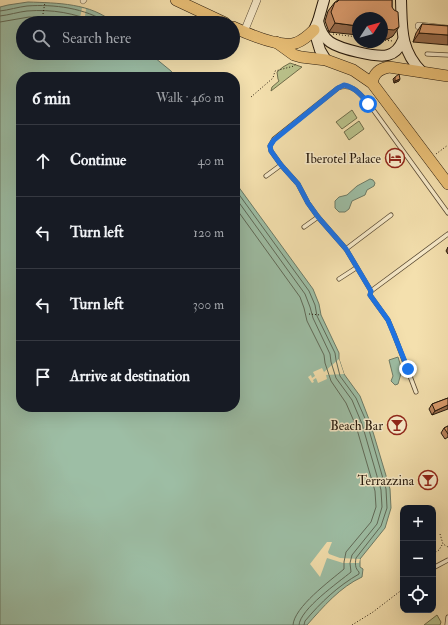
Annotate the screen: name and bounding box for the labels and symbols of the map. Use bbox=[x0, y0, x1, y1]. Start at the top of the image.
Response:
north arrow bbox=[352, 12, 388, 48]
route start bbox=[359, 95, 377, 113]
hotel icon: Iberotel Palace bbox=[384, 147, 406, 169]
place label: Iberotel Palace bbox=[305, 151, 382, 167]
route end bbox=[399, 360, 417, 378]
bar icon: Beach Bar bbox=[386, 414, 408, 436]
place label: Beach Bar bbox=[330, 418, 383, 434]
bar icon: Terrazzina bbox=[417, 469, 439, 491]
place label: Terrazzina bbox=[357, 473, 415, 489]

